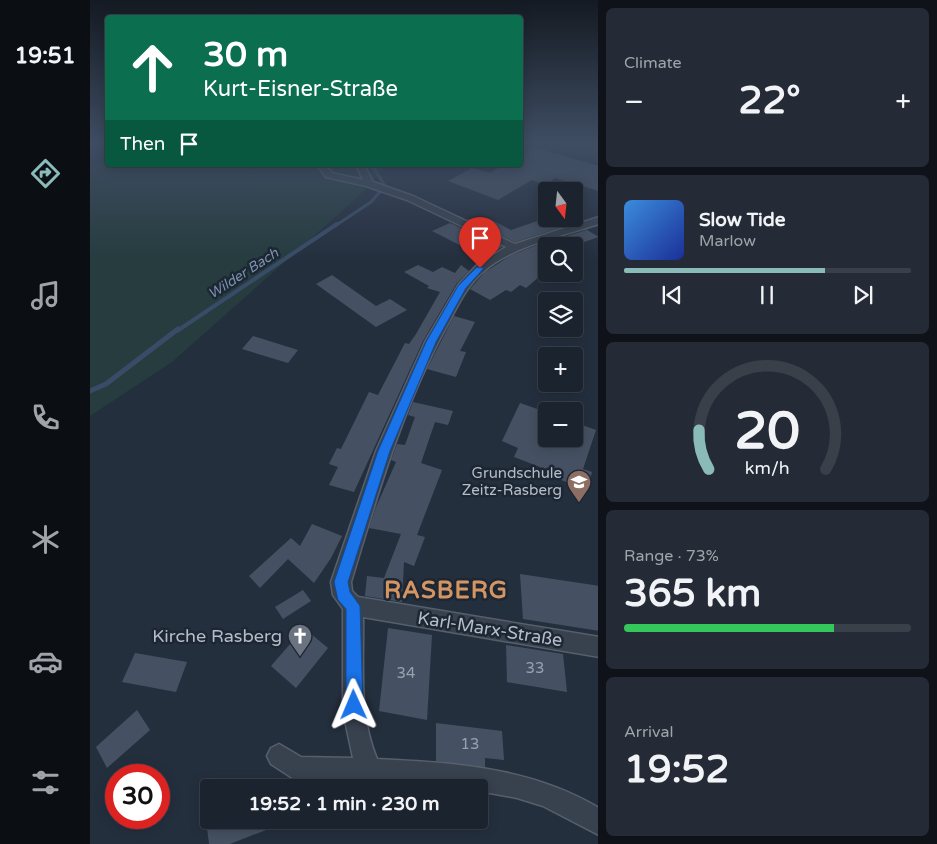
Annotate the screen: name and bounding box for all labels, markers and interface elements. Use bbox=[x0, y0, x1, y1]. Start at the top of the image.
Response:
text: 30 m bbox=[203, 34, 288, 76]
icon: ahead bbox=[120, 35, 185, 100]
text: 19:51 bbox=[15, 43, 75, 69]
text: Climate bbox=[624, 53, 682, 73]
text: Kurt-Eisner-Straße bbox=[203, 76, 398, 102]
text: 22° bbox=[739, 78, 801, 124]
text: − bbox=[624, 85, 644, 119]
text: + bbox=[895, 85, 911, 119]
icon: arrive bbox=[175, 130, 203, 158]
text: Then bbox=[120, 133, 165, 155]
icon: directions bbox=[28, 156, 63, 191]
north arrow bbox=[538, 182, 582, 228]
map controls bbox=[538, 182, 583, 447]
text: Slow Tide bbox=[699, 209, 786, 231]
pin bbox=[459, 217, 501, 268]
icon: arrive bbox=[466, 224, 494, 252]
text: Marlow bbox=[699, 231, 756, 251]
button: search bbox=[538, 237, 583, 282]
water label: Wilder Bach bbox=[205, 244, 282, 302]
icon: music bbox=[28, 278, 63, 313]
icon: previous bbox=[658, 281, 686, 309]
icon: pause bbox=[753, 281, 781, 309]
icon: next bbox=[849, 281, 877, 309]
button: layers bbox=[538, 292, 583, 337]
button: + bbox=[538, 347, 583, 392]
icon: phone bbox=[28, 400, 63, 435]
text: 20 bbox=[735, 400, 800, 463]
button: − bbox=[538, 402, 583, 447]
text: km/h bbox=[745, 458, 790, 479]
place label: Grundschule Zeitz-Rasberg bbox=[462, 464, 562, 499]
school or university icon: Grundschule Zeitz-Rasberg bbox=[566, 469, 592, 503]
icon: climate bbox=[28, 522, 63, 557]
text: Range · 73% bbox=[624, 546, 719, 566]
text: 365 km bbox=[624, 571, 761, 617]
district label: RASBERG bbox=[384, 576, 508, 605]
street label: Karl-Marx-Straße bbox=[416, 607, 564, 651]
church icon: Kirche Rasberg bbox=[287, 623, 313, 657]
place label: Kirche Rasberg bbox=[152, 625, 282, 647]
icon: car bbox=[28, 644, 63, 679]
house number: 33 bbox=[526, 659, 544, 677]
house number: 34 bbox=[397, 664, 415, 682]
position arrow bbox=[327, 678, 379, 730]
text: Arrival bbox=[624, 722, 673, 742]
house number: 13 bbox=[461, 735, 479, 753]
text: 19:52 bbox=[624, 747, 729, 793]
speed limit sign: 30 bbox=[105, 764, 170, 829]
icon: filters bbox=[28, 765, 63, 800]
text: 19:52 · 1 min · 230 m bbox=[248, 793, 440, 815]

